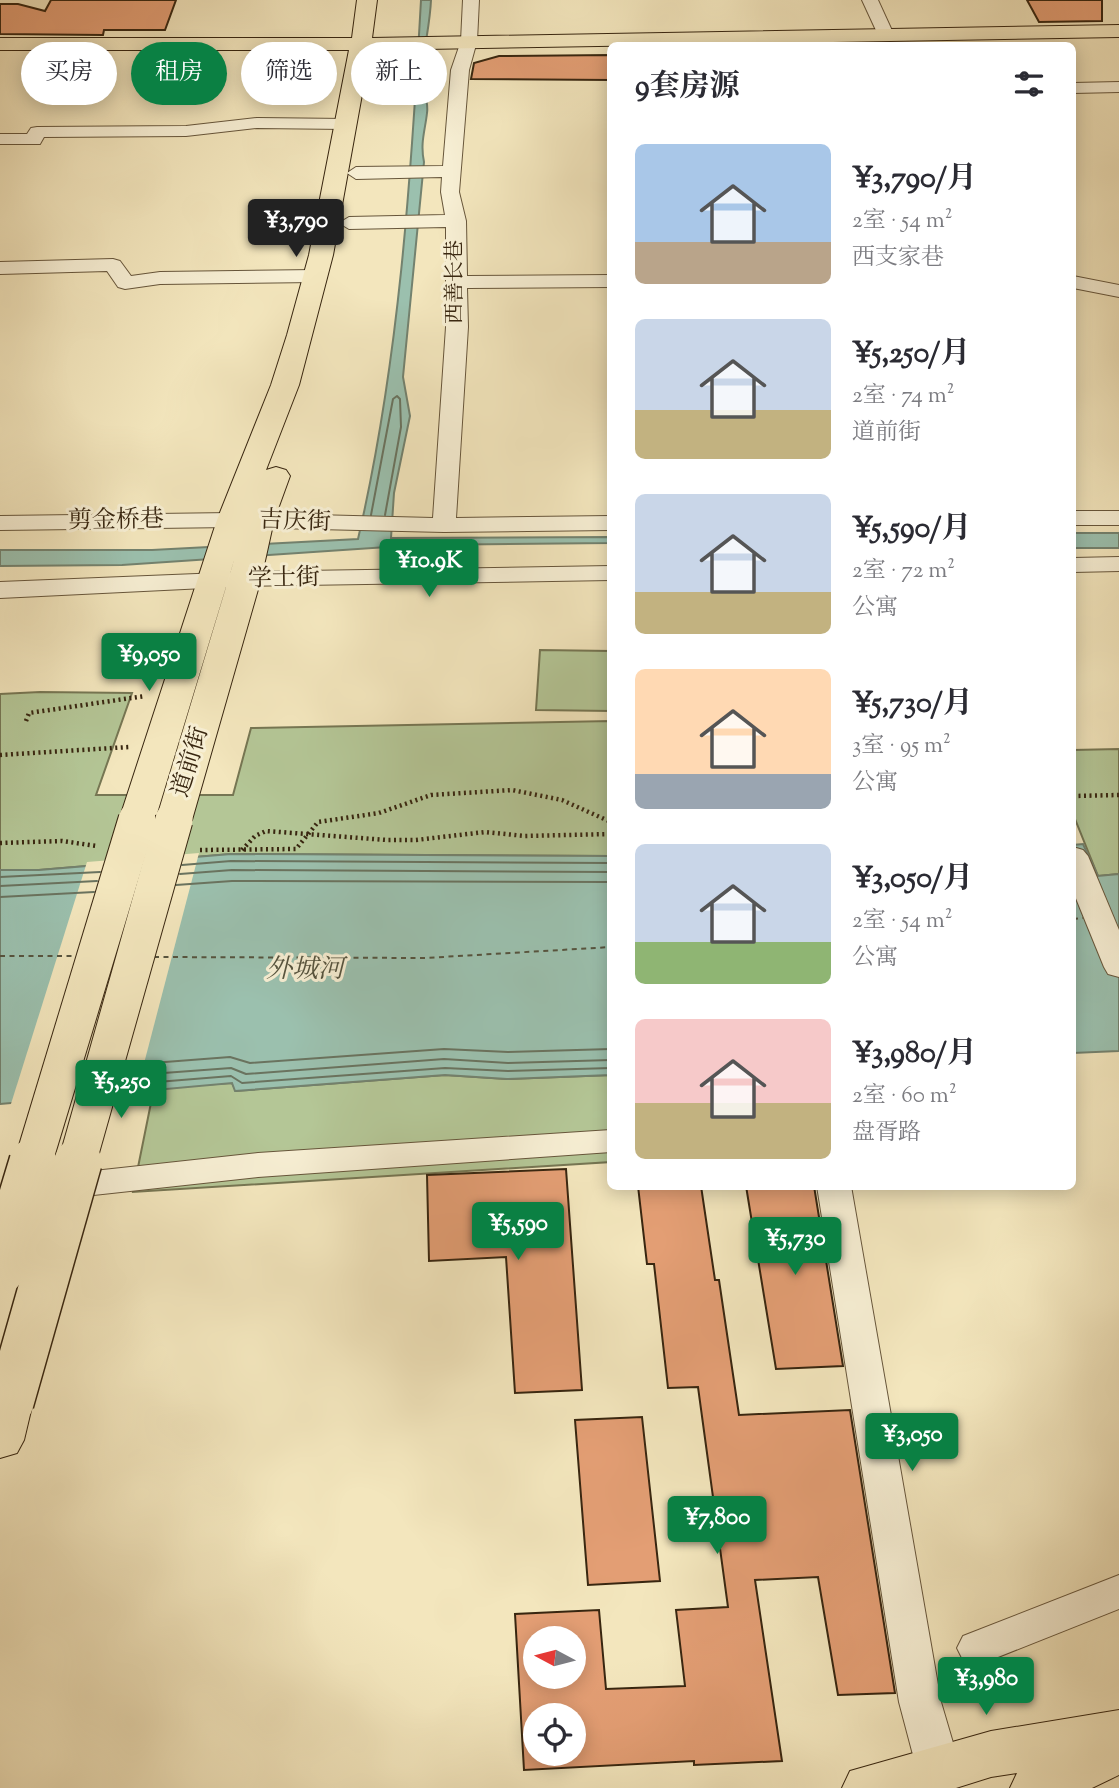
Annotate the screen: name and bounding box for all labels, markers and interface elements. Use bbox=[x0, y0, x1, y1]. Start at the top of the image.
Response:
chip: 买房 bbox=[21, 42, 117, 105]
chip: 租房 bbox=[131, 42, 227, 105]
chip: 筛选 bbox=[241, 42, 337, 105]
chip: 新上 bbox=[351, 42, 447, 105]
icon: filters bbox=[1010, 65, 1048, 103]
text: 9套房源 bbox=[635, 66, 740, 109]
text: ¥3,790/月 bbox=[852, 158, 977, 201]
icon: home bbox=[691, 172, 775, 256]
pin: ¥3,790 bbox=[239, 200, 353, 259]
text: ¥3,790 bbox=[264, 205, 328, 238]
text: 2室 · 54 m² bbox=[852, 205, 953, 238]
street label: 西善长巷 bbox=[441, 240, 471, 324]
text: 西支家巷 bbox=[852, 242, 944, 275]
text: ¥5,250/月 bbox=[852, 333, 970, 376]
icon: home bbox=[691, 347, 775, 431]
text: 2室 · 74 m² bbox=[852, 380, 955, 413]
text: 道前街 bbox=[852, 417, 921, 450]
street label: 剪金桥巷 bbox=[68, 503, 164, 539]
street label: 吉庆街 bbox=[258, 504, 332, 540]
text: ¥5,590/月 bbox=[852, 508, 971, 551]
icon: home bbox=[691, 522, 775, 606]
pin: ¥10.9K bbox=[372, 540, 486, 599]
text: ¥10.9K bbox=[395, 545, 463, 578]
text: 2室 · 72 m² bbox=[852, 555, 955, 588]
street label: 学士街 bbox=[248, 561, 320, 597]
text: 公寓 bbox=[852, 592, 898, 625]
pin: ¥9,050 bbox=[92, 634, 206, 693]
text: ¥9,050 bbox=[117, 639, 181, 672]
text: ¥5,730/月 bbox=[852, 683, 973, 726]
icon: home bbox=[691, 697, 775, 781]
street label: 道前街 bbox=[164, 723, 218, 801]
text: 3室 · 95 m² bbox=[852, 730, 951, 763]
text: 公寓 bbox=[852, 767, 898, 800]
text: ¥3,050/月 bbox=[852, 858, 973, 901]
icon: home bbox=[691, 872, 775, 956]
text: 2室 · 54 m² bbox=[852, 905, 953, 938]
text: 公寓 bbox=[852, 942, 898, 975]
water label: 外城河 bbox=[266, 952, 348, 989]
text: ¥3,980/月 bbox=[852, 1033, 977, 1076]
icon: home bbox=[691, 1047, 775, 1131]
pin: ¥5,250 bbox=[64, 1060, 178, 1120]
text: ¥5,250 bbox=[91, 1066, 151, 1099]
text: 2室 · 60 m² bbox=[852, 1080, 957, 1113]
text: 盘胥路 bbox=[852, 1117, 921, 1150]
pin: ¥5,590 bbox=[461, 1202, 575, 1262]
text: ¥5,590 bbox=[488, 1208, 548, 1241]
pin: ¥5,730 bbox=[738, 1218, 852, 1277]
text: ¥5,730 bbox=[764, 1223, 826, 1256]
pin: ¥3,050 bbox=[855, 1414, 969, 1473]
text: ¥3,050 bbox=[881, 1419, 943, 1452]
pin: ¥7,800 bbox=[660, 1496, 774, 1556]
text: ¥7,800 bbox=[684, 1502, 750, 1535]
north arrow bbox=[523, 1626, 586, 1689]
map controls bbox=[523, 1626, 586, 1766]
pin: ¥3,980 bbox=[929, 1658, 1043, 1717]
text: ¥3,980 bbox=[954, 1663, 1018, 1696]
button: locate bbox=[523, 1703, 586, 1766]

